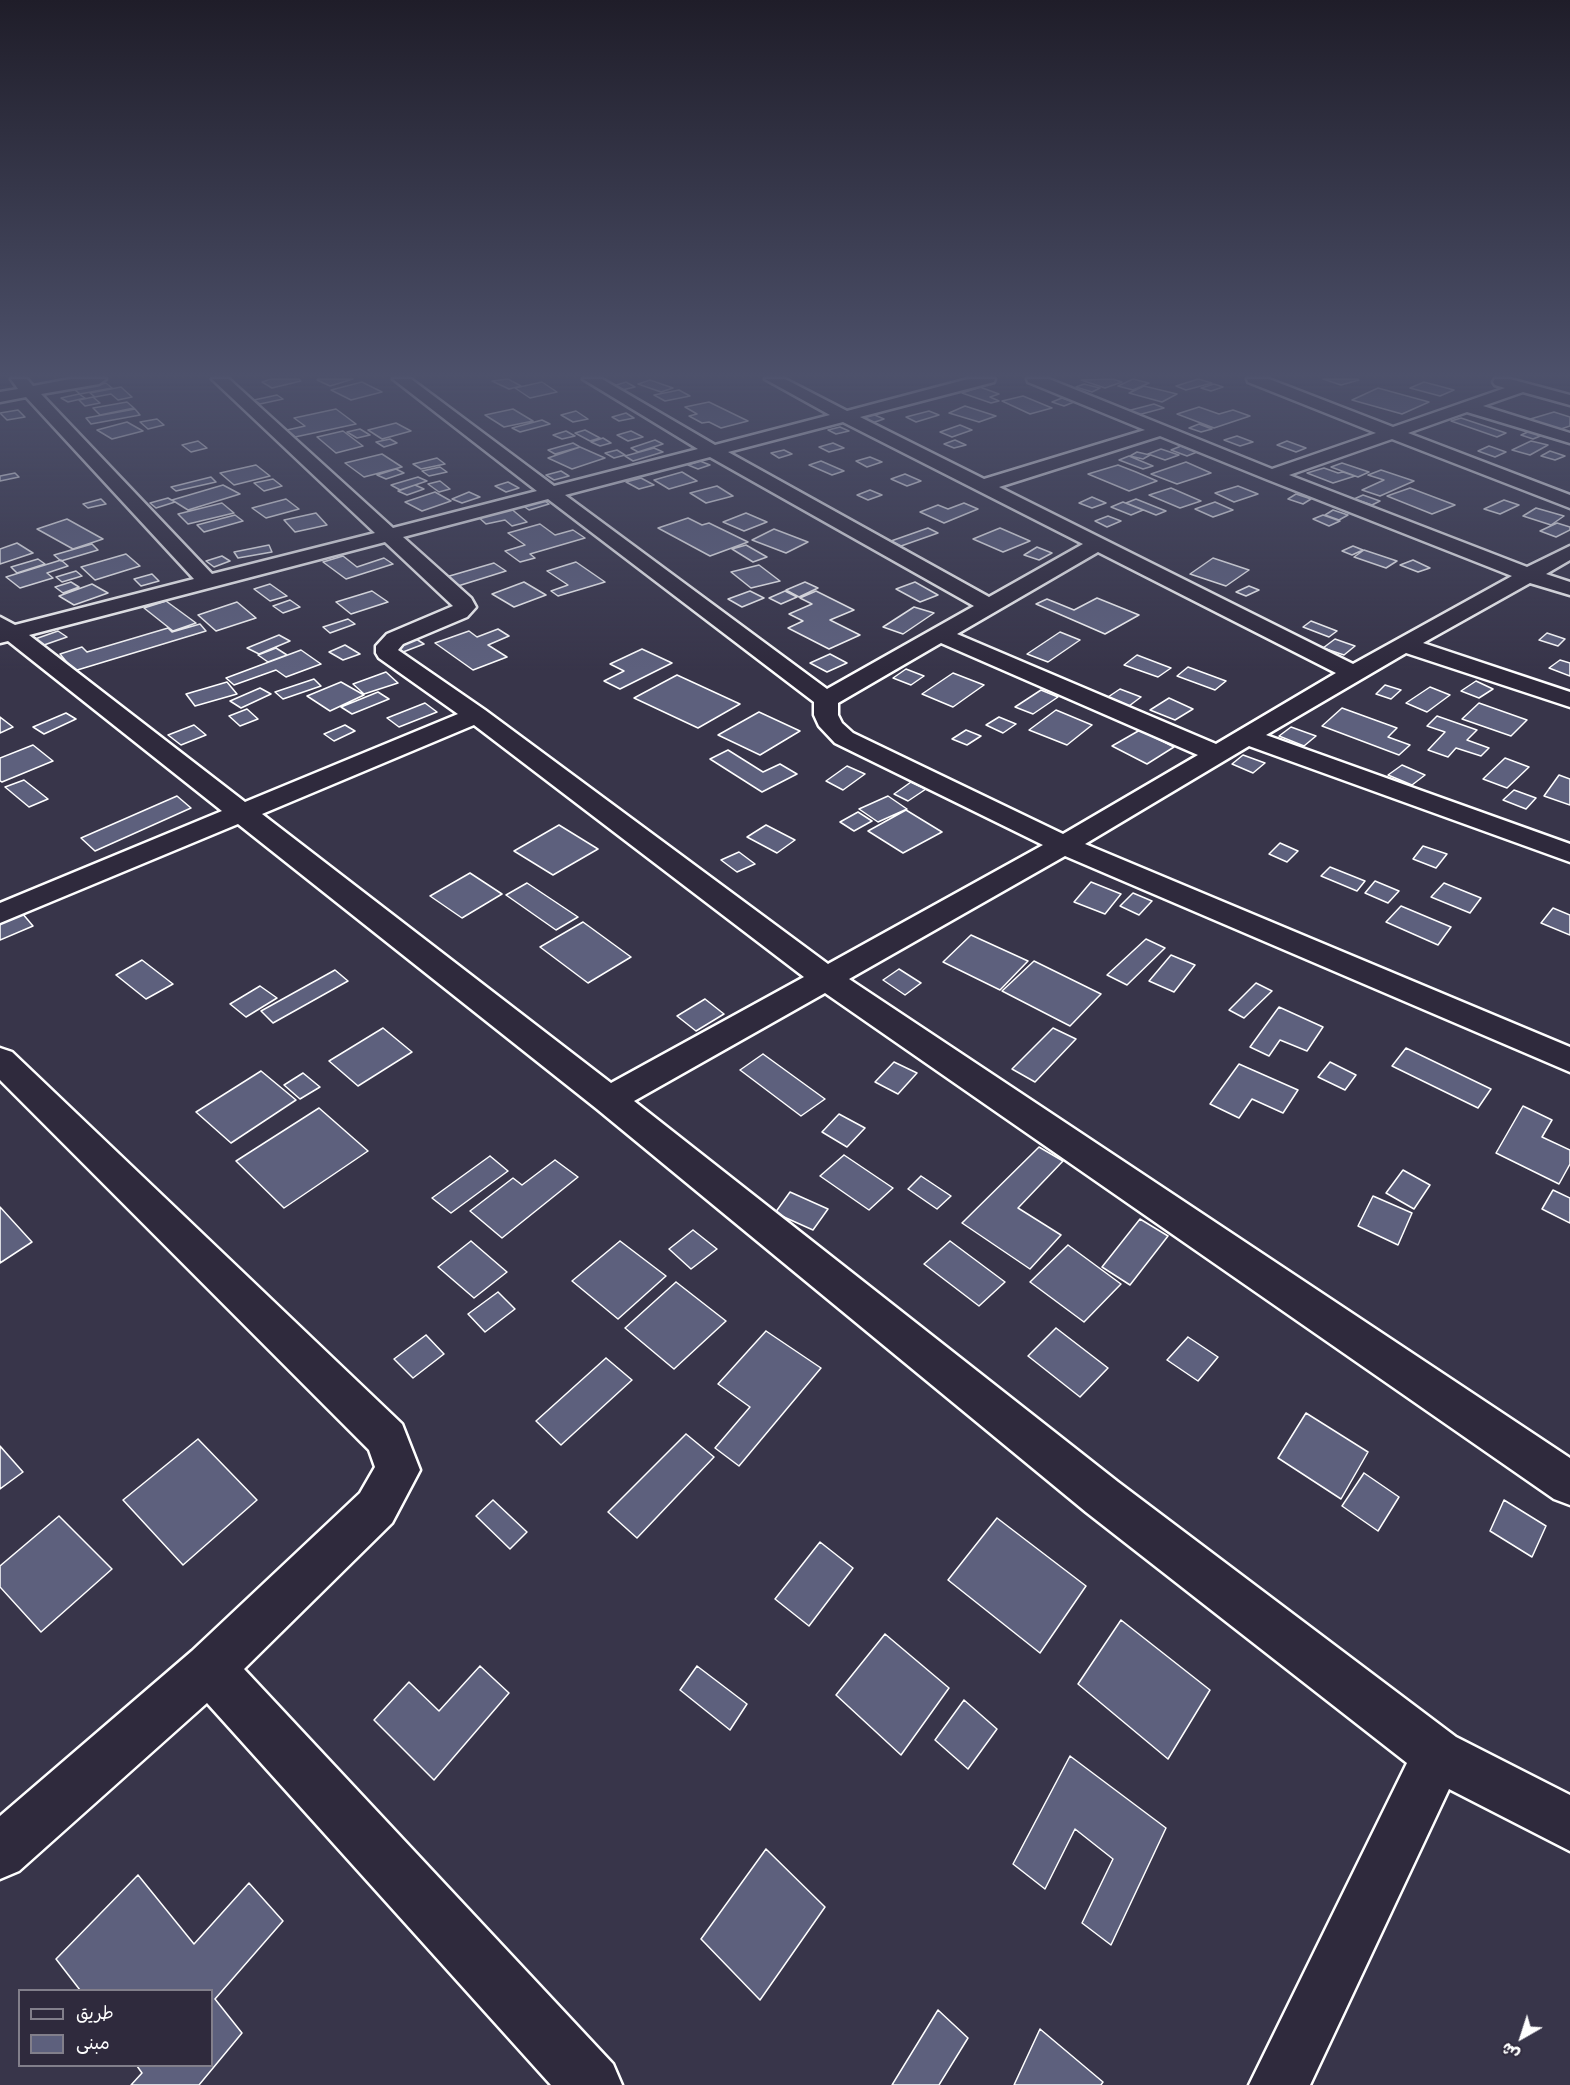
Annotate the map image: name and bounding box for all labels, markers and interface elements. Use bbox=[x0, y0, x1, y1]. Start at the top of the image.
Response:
legend bbox=[18, 1989, 213, 2067]
text: طريق bbox=[76, 2003, 114, 2024]
north arrow bbox=[1492, 2007, 1552, 2067]
text: مبنى bbox=[76, 2033, 110, 2054]
text: ش bbox=[1498, 2038, 1523, 2064]

